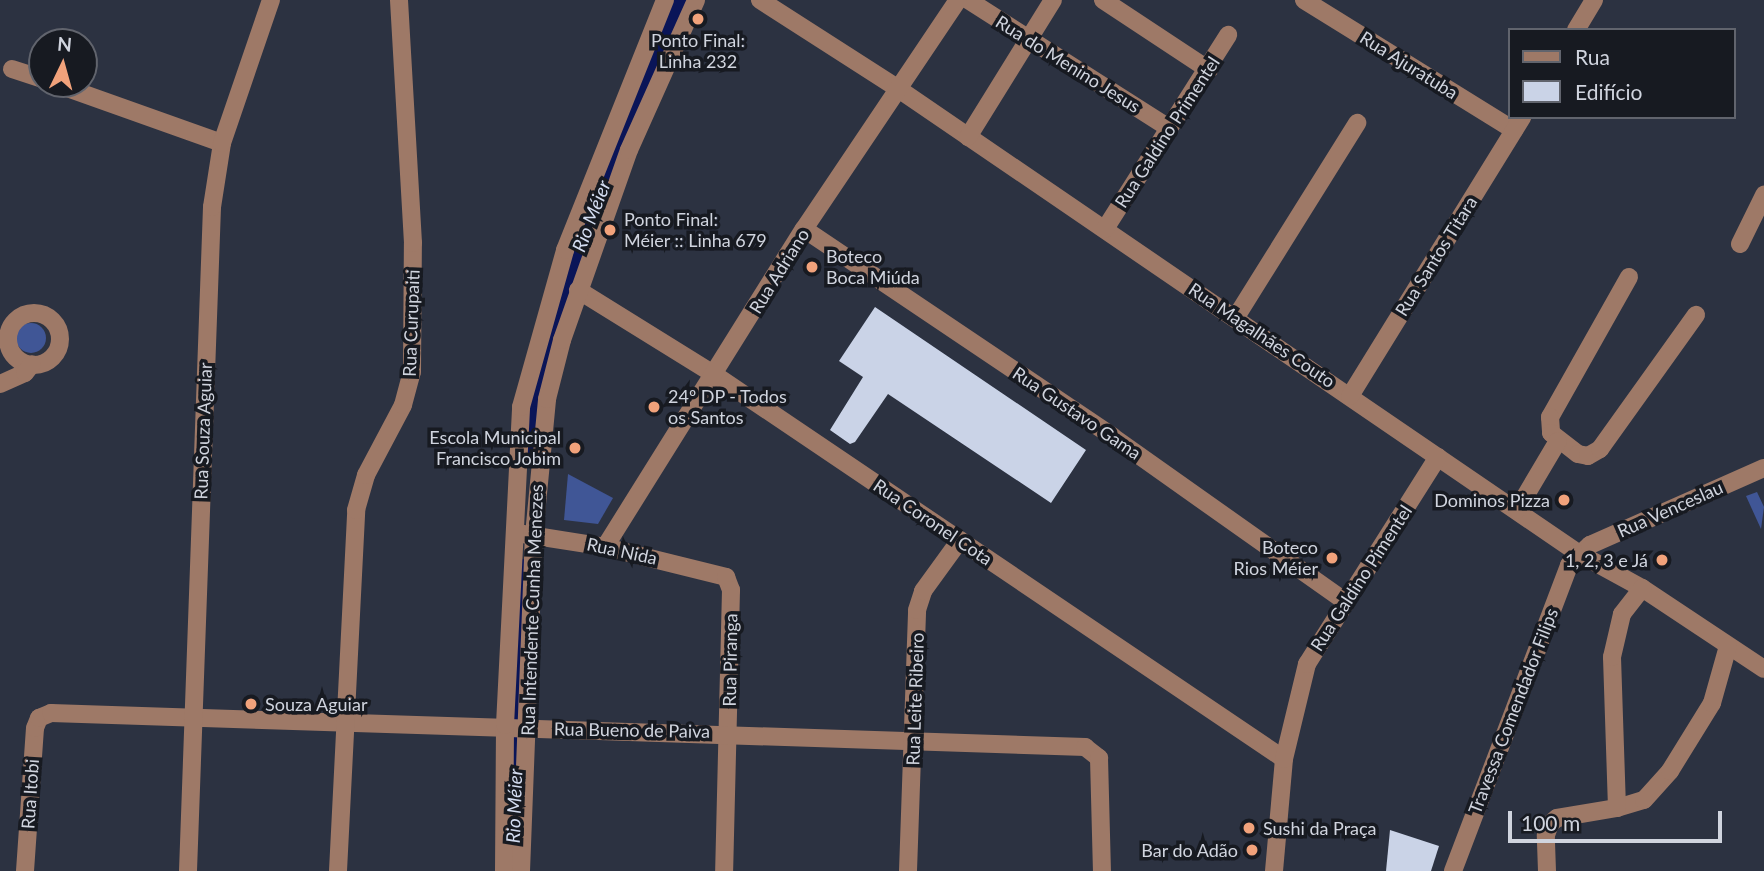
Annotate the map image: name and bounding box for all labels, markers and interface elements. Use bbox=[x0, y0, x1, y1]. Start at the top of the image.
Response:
marker: Ponto Final: Linha 232 bbox=[690, 11, 706, 27]
street label: Rua do Menino Jesus bbox=[991, 11, 1145, 117]
street label: Rua Ajuratuba bbox=[1356, 26, 1462, 104]
north arrow bbox=[28, 28, 98, 98]
legend bbox=[1508, 28, 1736, 119]
place label: Ponto Final: Linha 232 bbox=[651, 30, 745, 72]
text: N bbox=[56, 31, 73, 56]
text: Rua bbox=[1575, 44, 1610, 69]
street label: Rua Galdino Primentel bbox=[1110, 52, 1224, 212]
text: Edifício bbox=[1575, 79, 1642, 104]
water label: Rio Méier bbox=[567, 177, 615, 255]
street label: Rua Santos Titara bbox=[1390, 192, 1482, 320]
place label: Ponto Final: Méier :: Linha 679 bbox=[624, 209, 767, 252]
marker: Ponto Final: Méier :: Linha 679 bbox=[602, 222, 618, 238]
street label: Rua Adriano bbox=[744, 224, 814, 318]
place label: Boteco Boca Miúda bbox=[826, 246, 920, 288]
marker: Boteco Boca Miúda bbox=[804, 259, 820, 275]
street label: Rua Curupaiti bbox=[398, 269, 424, 377]
street label: Rua Magalhães Couto bbox=[1185, 278, 1339, 392]
street label: Rua Souza Aguiar bbox=[190, 362, 216, 500]
street label: Rua Gustavo Gama bbox=[1009, 362, 1145, 464]
place label: 24º DP - Todos os Santos bbox=[668, 386, 788, 428]
marker: 24º DP - Todos os Santos bbox=[646, 399, 662, 415]
place label: Escola Municipal Francisco Jobim bbox=[429, 427, 561, 470]
marker: Escola Municipal Francisco Jobim bbox=[567, 440, 583, 456]
street label: Rua Coronel Cota bbox=[869, 474, 997, 570]
street label: Rua Venceslau bbox=[1614, 476, 1726, 542]
street label: Rua Intendente Cunha Menezes bbox=[517, 484, 547, 736]
place label: Dominos Pizza bbox=[1434, 489, 1550, 511]
marker: Dominos Pizza bbox=[1556, 492, 1572, 508]
street label: Rua Galdino Pimentel bbox=[1306, 501, 1416, 655]
street label: Rua Nida bbox=[585, 533, 659, 569]
place label: Boteco Rios Méier bbox=[1234, 537, 1318, 580]
place label: 1, 2, 3 e Já bbox=[1564, 549, 1648, 571]
marker: Boteco Rios Méier bbox=[1324, 550, 1340, 566]
marker: 1, 2, 3 e Já bbox=[1654, 552, 1670, 568]
street label: Travessa Comendador Filips bbox=[1464, 605, 1562, 817]
street label: Rua Piranga bbox=[718, 613, 742, 707]
street label: Rua Leite Ribeiro bbox=[902, 632, 928, 766]
place label: Souza Aguiar bbox=[265, 693, 368, 715]
marker: Souza Aguiar bbox=[243, 696, 259, 712]
street label: Rua Bueno de Paiva bbox=[554, 718, 710, 742]
street label: Rua Itobi bbox=[17, 758, 43, 830]
water label: Rio Méier bbox=[501, 768, 527, 844]
scale bar bbox=[1512, 798, 1726, 842]
text: 100 m bbox=[1521, 810, 1580, 835]
place label: Sushi da Praça bbox=[1263, 817, 1377, 839]
marker: Sushi da Praça bbox=[1241, 820, 1257, 836]
place label: Bar do Adão bbox=[1140, 839, 1238, 861]
marker: Bar do Adão bbox=[1244, 842, 1260, 858]

